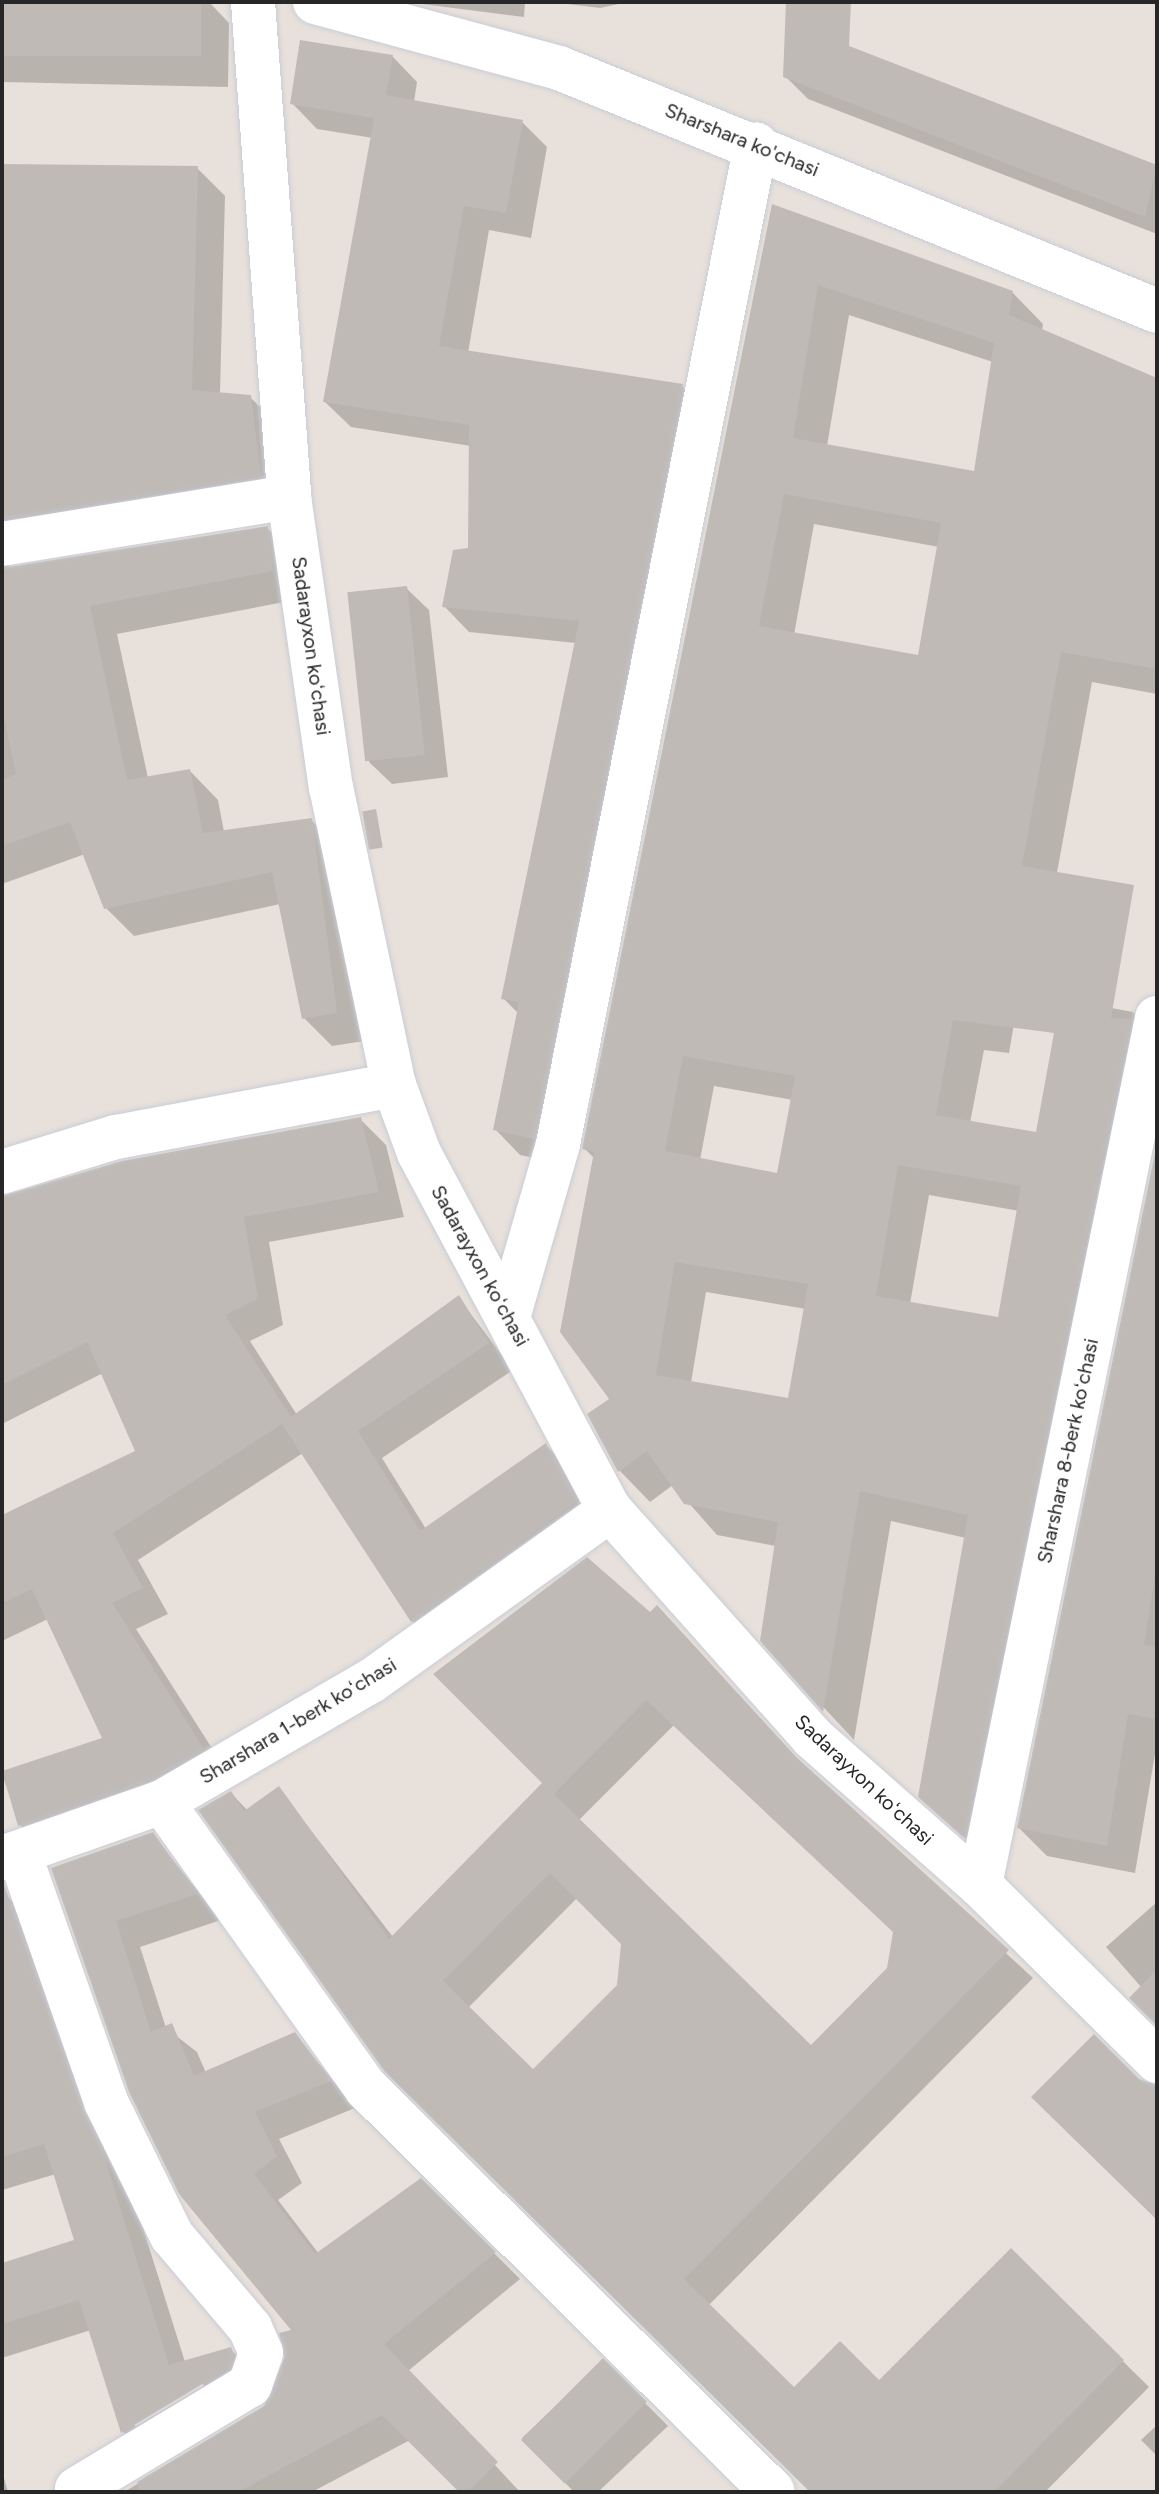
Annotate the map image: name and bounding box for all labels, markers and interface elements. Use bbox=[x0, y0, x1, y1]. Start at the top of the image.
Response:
street label: Sharshara ko'chasi bbox=[661, 98, 823, 182]
street label: Sadarayxon koʻchasi bbox=[287, 555, 335, 737]
street label: Sadarayxon koʻchasi bbox=[426, 1181, 534, 1351]
street label: Sharshara 8-berk koʻchasi bbox=[1032, 1336, 1104, 1566]
street label: Sharshara 1-berk koʻchasi bbox=[195, 1653, 401, 1789]
street label: Sadarayxon koʻchasi bbox=[790, 1710, 938, 1850]

